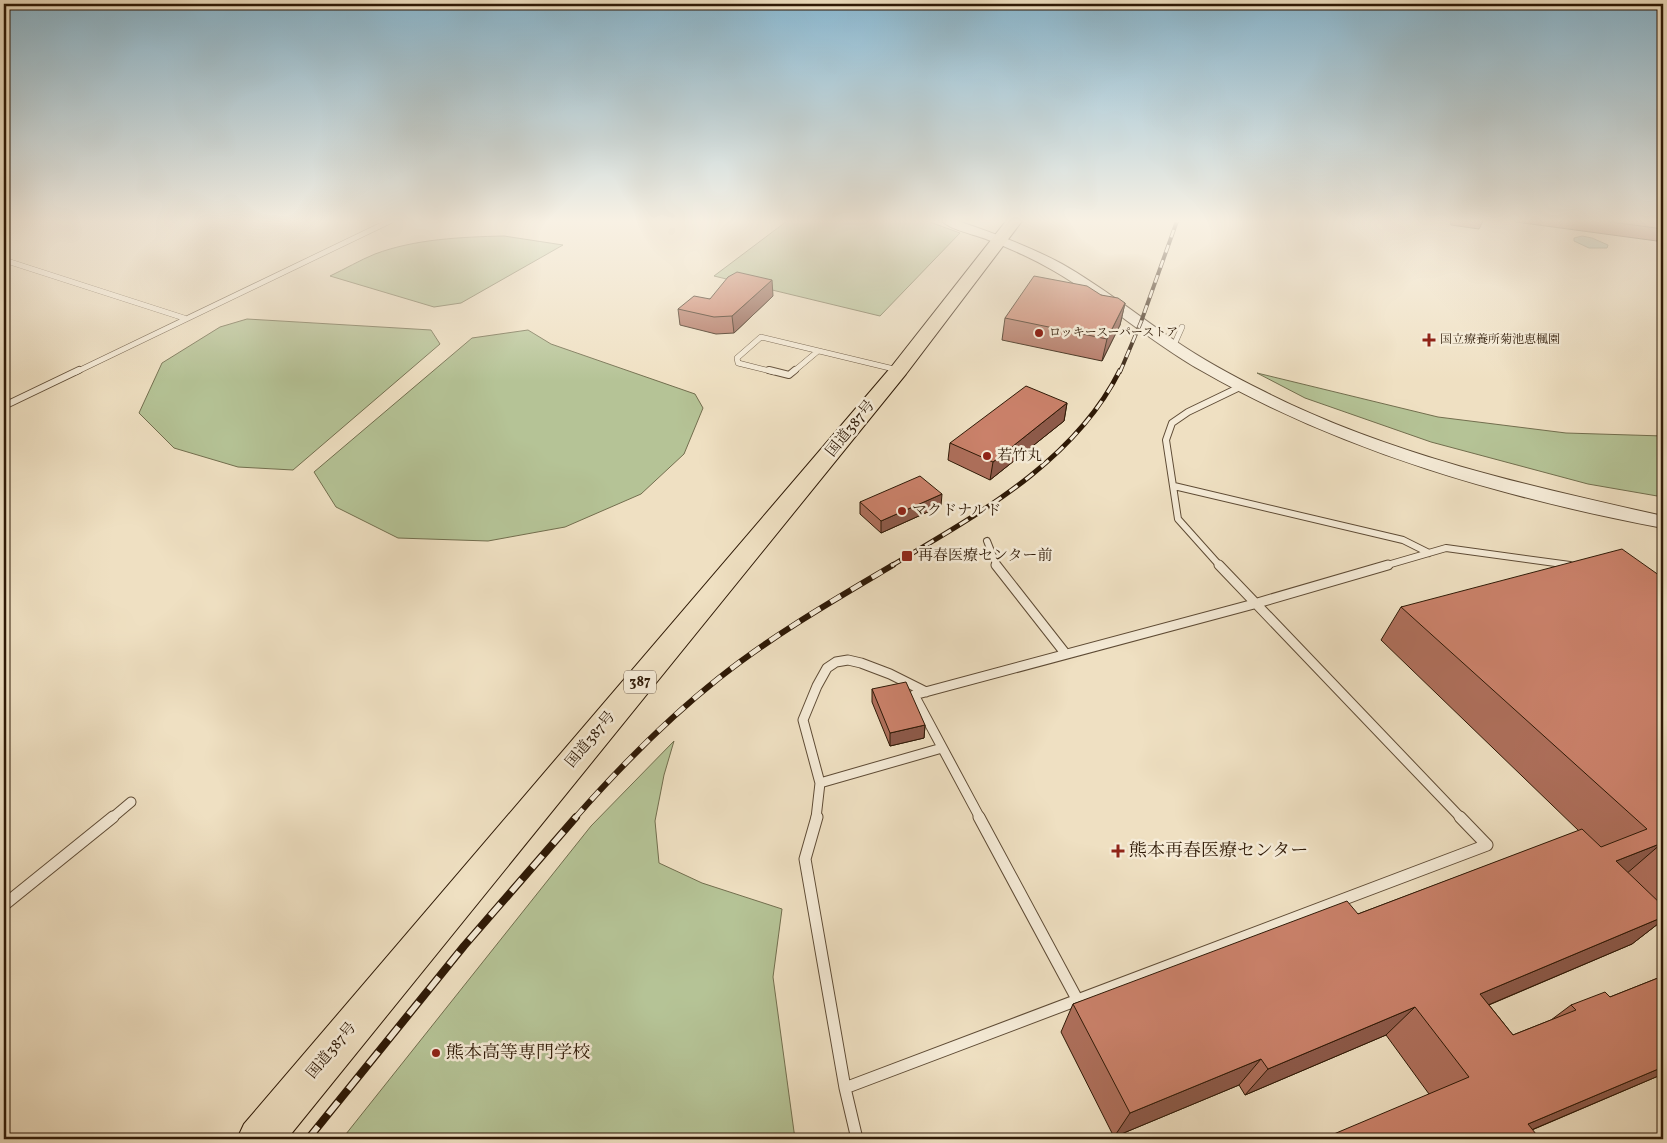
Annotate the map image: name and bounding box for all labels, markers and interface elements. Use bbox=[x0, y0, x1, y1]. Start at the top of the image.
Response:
place label: ロッキースーパーストア bbox=[1049, 325, 1178, 341]
marker: ロッキースーパーストア bbox=[1033, 327, 1045, 339]
place label: 国立療養所菊池恵楓園 bbox=[1440, 332, 1560, 348]
marker: 国立療養所菊池恵楓園 bbox=[1422, 333, 1436, 347]
street label: 国道387号 bbox=[822, 396, 880, 462]
place label: 若竹丸 bbox=[997, 446, 1042, 467]
marker: 若竹丸 bbox=[981, 450, 993, 462]
place label: マクドナルド bbox=[912, 501, 1001, 522]
marker: マクドナルド bbox=[896, 505, 908, 517]
place label: 再春医療センター前 bbox=[918, 546, 1052, 567]
marker: 再春医療センター前 bbox=[900, 549, 914, 563]
road number: 387 bbox=[624, 670, 656, 694]
street label: 国道387号 bbox=[561, 707, 621, 773]
place label: 熊本再春医療センター bbox=[1129, 839, 1308, 864]
marker: 熊本再春医療センター bbox=[1111, 844, 1125, 858]
street label: 国道387号 bbox=[302, 1018, 362, 1084]
place label: 熊本高等専門学校 bbox=[446, 1041, 590, 1066]
marker: 熊本高等専門学校 bbox=[430, 1047, 442, 1059]

